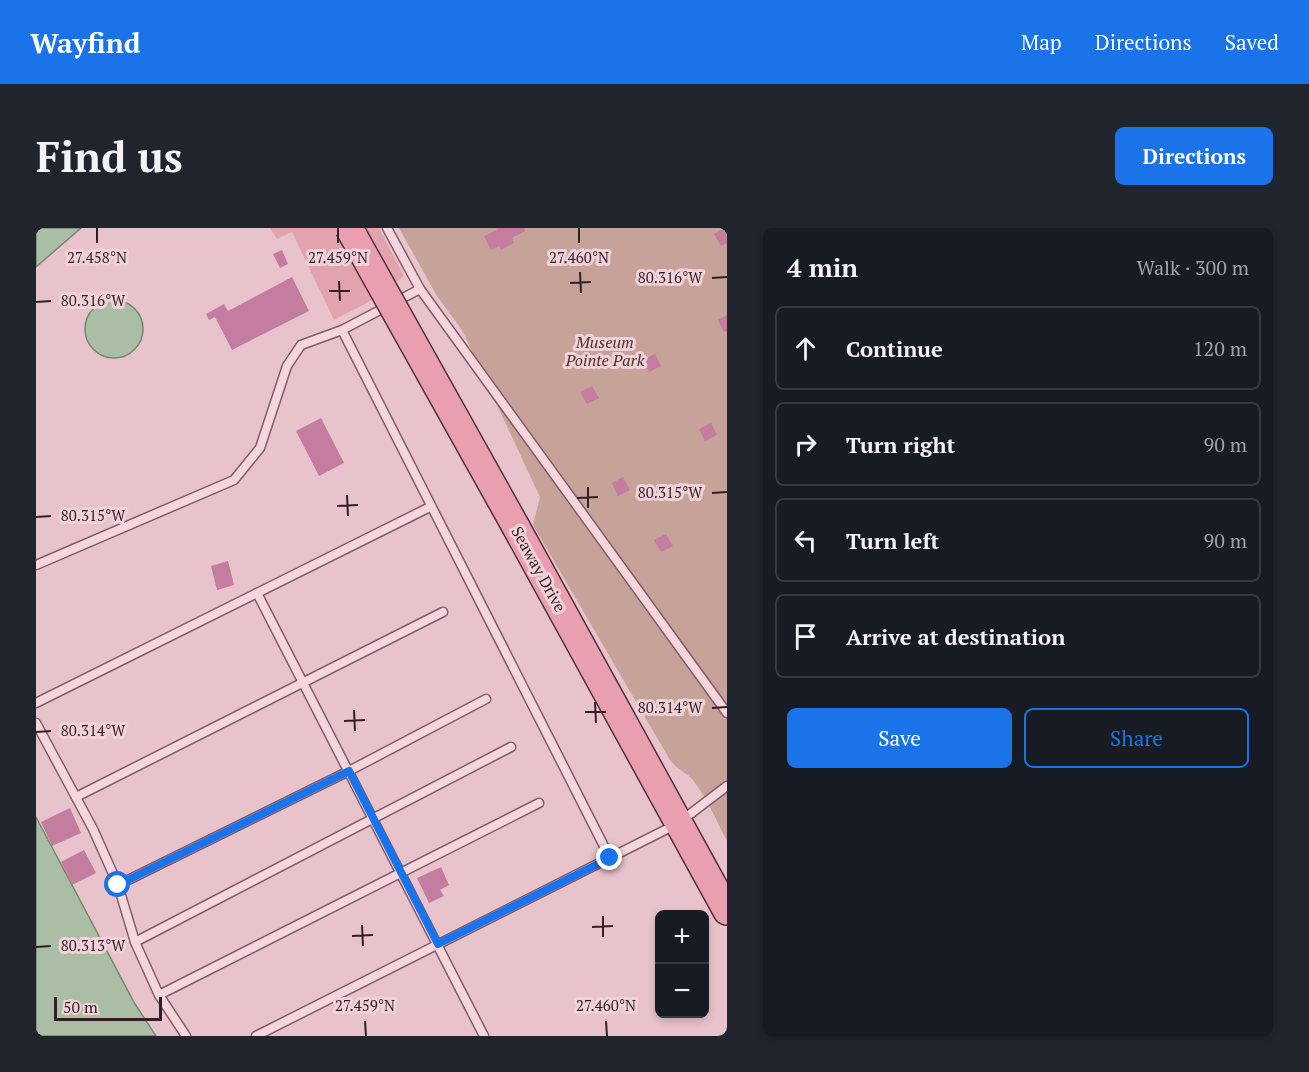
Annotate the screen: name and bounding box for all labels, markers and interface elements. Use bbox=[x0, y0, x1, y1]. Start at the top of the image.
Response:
text: Wayfind bbox=[30, 24, 141, 61]
text: Map bbox=[1021, 28, 1062, 56]
text: Directions bbox=[1095, 28, 1192, 56]
text: Saved bbox=[1225, 28, 1279, 56]
button: Directions bbox=[1115, 127, 1273, 185]
text: Find us bbox=[36, 128, 183, 184]
text: 27.458°N bbox=[67, 247, 127, 267]
text: 27.459°N bbox=[308, 247, 368, 267]
text: 27.460°N bbox=[549, 247, 609, 267]
text: 4 min bbox=[787, 250, 858, 284]
text: Walk · 300 m bbox=[1137, 254, 1249, 281]
text: 80.316°W bbox=[638, 267, 703, 287]
text: 80.316°W bbox=[61, 290, 126, 310]
park label: Museum Pointe Park bbox=[565, 331, 645, 371]
icon: ahead bbox=[789, 332, 822, 365]
text: Continue bbox=[846, 334, 943, 363]
text: 120 m bbox=[1193, 335, 1247, 362]
icon: right bbox=[789, 428, 822, 461]
text: Turn right bbox=[846, 430, 955, 459]
text: 90 m bbox=[1204, 431, 1247, 458]
text: 80.315°W bbox=[638, 482, 703, 502]
text: 80.315°W bbox=[61, 505, 126, 525]
street label: Seaway Drive bbox=[506, 522, 572, 616]
icon: left bbox=[789, 524, 822, 557]
text: Turn left bbox=[846, 526, 939, 555]
text: 90 m bbox=[1204, 527, 1247, 554]
icon: arrive bbox=[789, 620, 822, 653]
text: Arrive at destination bbox=[846, 622, 1065, 651]
text: 80.314°W bbox=[638, 697, 703, 717]
button: Save bbox=[787, 708, 1012, 768]
button: Share bbox=[1024, 708, 1249, 768]
text: 80.314°W bbox=[61, 720, 126, 740]
route end bbox=[596, 844, 622, 870]
route start bbox=[104, 871, 130, 897]
map controls bbox=[655, 910, 709, 1018]
button: + bbox=[655, 910, 709, 964]
text: 80.313°W bbox=[61, 935, 126, 955]
button: − bbox=[655, 964, 709, 1018]
scale bar bbox=[54, 994, 162, 1022]
text: 27.459°N bbox=[335, 995, 395, 1015]
text: 27.460°N bbox=[576, 995, 636, 1015]
text: 50 m bbox=[63, 996, 98, 1018]

